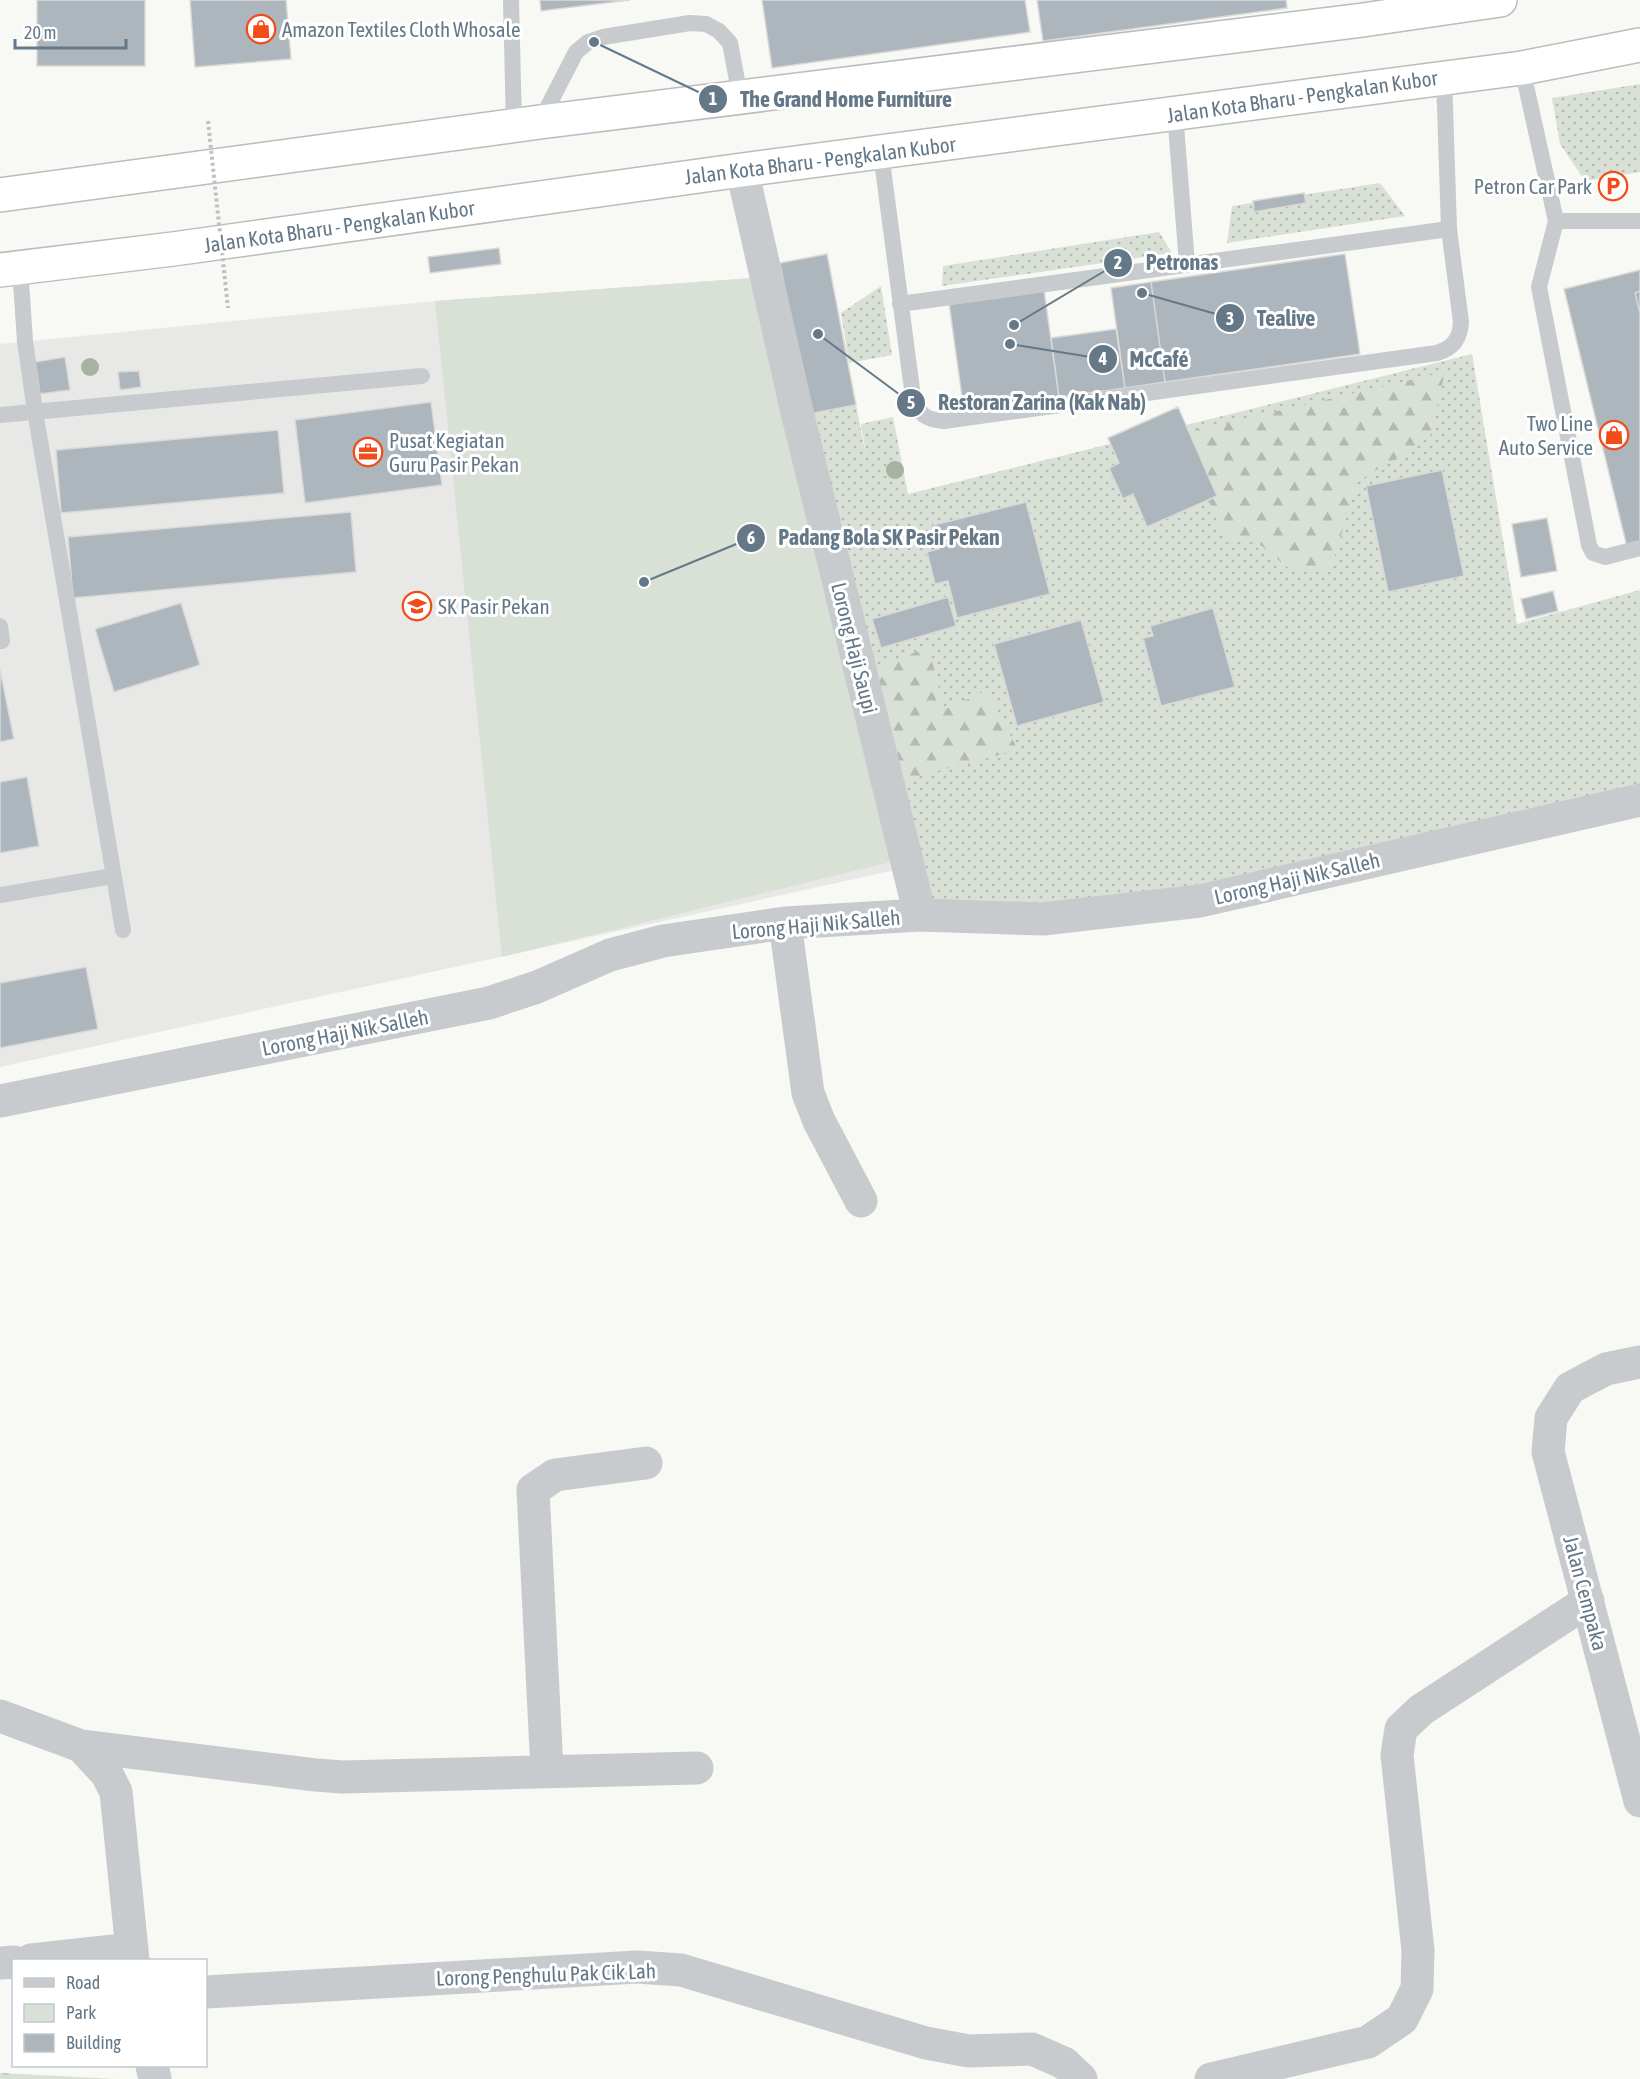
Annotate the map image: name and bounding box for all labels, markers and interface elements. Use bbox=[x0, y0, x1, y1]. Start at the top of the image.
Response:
scale bar bbox=[15, 12, 126, 50]
shop icon: Amazon Textiles Cloth Whosale bbox=[245, 13, 277, 45]
place label: Amazon Textiles Cloth Whosale bbox=[282, 17, 520, 41]
text: 20 m bbox=[24, 22, 56, 43]
street label: Jalan Kota Bharu - Pengkalan Kubor bbox=[1165, 65, 1440, 127]
callout: The Grand Home Furniture bbox=[698, 79, 964, 119]
text: The Grand Home Furniture bbox=[740, 86, 952, 112]
text: 1 bbox=[709, 88, 717, 109]
street label: Jalan Kota Bharu - Pengkalan Kubor bbox=[683, 131, 958, 189]
parking icon: Petron Car Park bbox=[1597, 170, 1629, 202]
place label: Petron Car Park bbox=[1474, 174, 1592, 198]
street label: Jalan Kota Bharu - Pengkalan Kubor bbox=[202, 195, 477, 257]
callout: Petronas bbox=[1103, 243, 1230, 283]
text: Petronas bbox=[1146, 249, 1218, 275]
text: 2 bbox=[1114, 252, 1122, 273]
callout: Tealive bbox=[1215, 298, 1327, 338]
text: Tealive bbox=[1257, 305, 1315, 331]
text: 3 bbox=[1226, 308, 1234, 329]
callout: McCafé bbox=[1088, 339, 1201, 379]
text: McCafé bbox=[1129, 346, 1189, 372]
text: 4 bbox=[1098, 348, 1107, 369]
callout: Restoran Zarina (Kak Nab) bbox=[896, 383, 1158, 423]
text: Restoran Zarina (Kak Nab) bbox=[938, 389, 1146, 415]
text: 5 bbox=[907, 392, 915, 413]
place label: Two Line Auto Service bbox=[1499, 411, 1593, 459]
shop icon: Two Line Auto Service bbox=[1598, 419, 1630, 451]
place label: Pusat Kegiatan Guru Pasir Pekan bbox=[389, 428, 519, 476]
office icon: Pusat Kegiatan Guru Pasir Pekan bbox=[352, 436, 384, 468]
callout: Padang Bola SK Pasir Pekan bbox=[736, 518, 1011, 558]
text: Padang Bola SK Pasir Pekan bbox=[778, 524, 1000, 550]
text: 6 bbox=[747, 527, 755, 548]
street label: Lorong Haji Saupi bbox=[827, 580, 883, 716]
school or university icon: SK Pasir Pekan bbox=[401, 590, 433, 622]
place label: SK Pasir Pekan bbox=[438, 594, 550, 618]
street label: Lorong Haji Nik Salleh bbox=[1212, 847, 1382, 909]
street label: Lorong Haji Nik Salleh bbox=[731, 905, 901, 943]
street label: Lorong Haji Nik Salleh bbox=[260, 1004, 430, 1060]
street label: Jalan Cempaka bbox=[1559, 1533, 1613, 1653]
street label: Lorong Penghulu Pak Cik Lah bbox=[436, 1958, 656, 1990]
legend bbox=[12, 1959, 207, 2067]
text: Road bbox=[66, 1972, 100, 1993]
text: Park bbox=[66, 2002, 96, 2023]
text: Building bbox=[66, 2032, 121, 2053]

